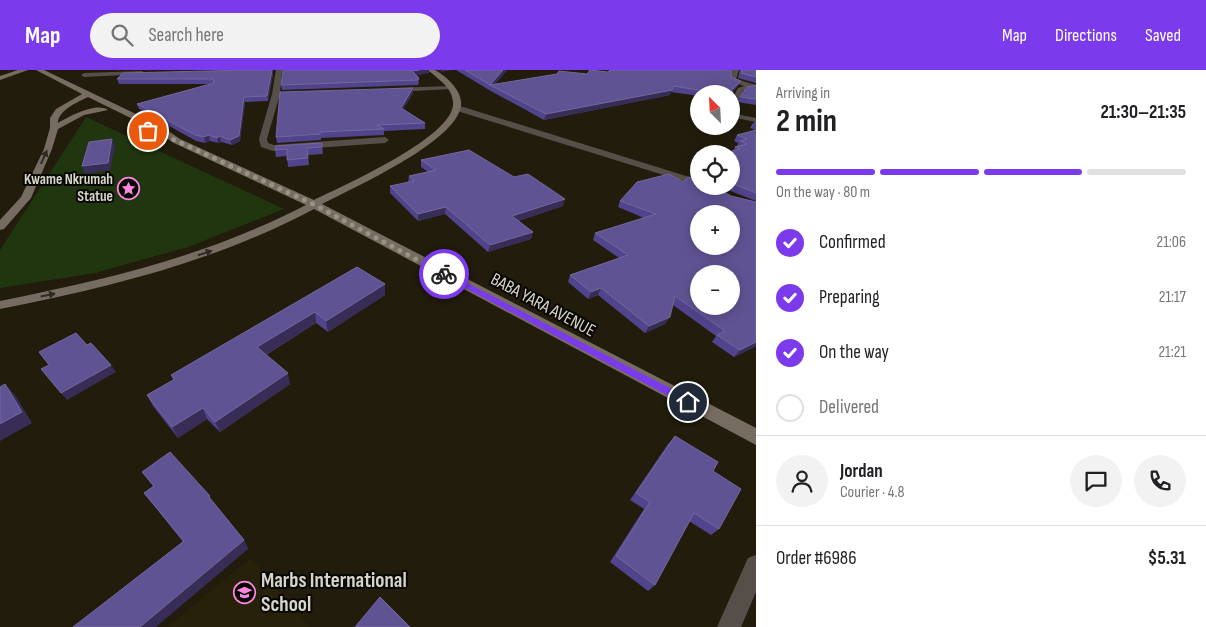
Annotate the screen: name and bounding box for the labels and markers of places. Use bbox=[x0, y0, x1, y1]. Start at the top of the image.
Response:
pin bbox=[127, 110, 169, 152]
place label: Kwame Nkrumah Statue bbox=[24, 170, 113, 206]
place icon: Kwame Nkrumah Statue bbox=[117, 176, 141, 200]
pin bbox=[667, 381, 709, 423]
place label: Marbs International School bbox=[261, 568, 407, 617]
school or university icon: Marbs International School bbox=[233, 580, 257, 604]

